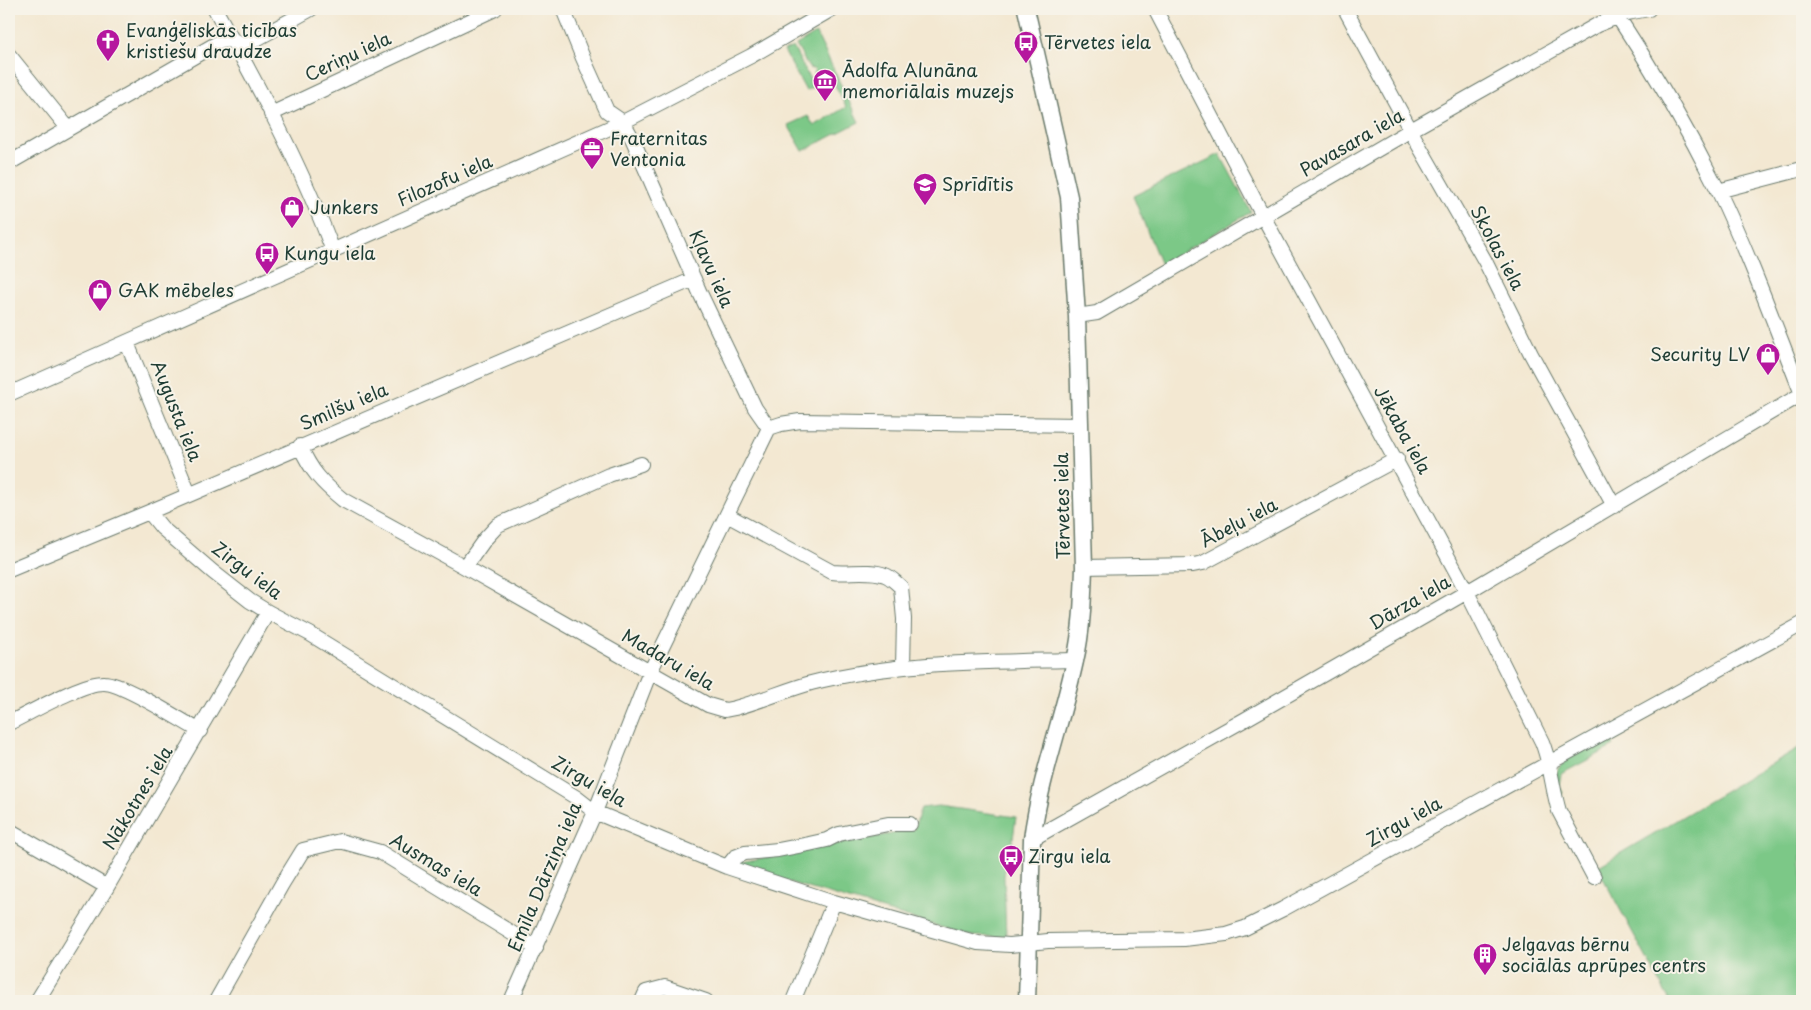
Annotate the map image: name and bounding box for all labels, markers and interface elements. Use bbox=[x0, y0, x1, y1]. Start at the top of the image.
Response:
place label: Evanģēliskās ticības kristiešu draudze bbox=[126, 16, 297, 64]
street label: Ceriņu iela bbox=[300, 24, 396, 87]
church icon: Evanģēliskās ticības kristiešu draudze bbox=[95, 28, 121, 62]
place label: Tērvetes iela bbox=[1044, 28, 1152, 55]
bus stop icon: Tērvetes iela bbox=[1013, 30, 1039, 64]
place label: Ādolfa Alunāna memoriālais muzejs bbox=[842, 56, 1014, 104]
museum icon: Ādolfa Alunāna memoriālais muzejs bbox=[812, 68, 838, 102]
street label: Pavasara iela bbox=[1294, 101, 1408, 182]
place label: Fraternitas Ventonia bbox=[610, 124, 707, 172]
office icon: Fraternitas Ventonia bbox=[579, 136, 605, 170]
street label: Filozofu iela bbox=[393, 146, 497, 213]
place label: Sprīdītis bbox=[942, 170, 1013, 197]
school or university icon: Sprīdītis bbox=[912, 172, 938, 206]
place label: Junkers bbox=[310, 193, 379, 220]
shop icon: Junkers bbox=[279, 195, 305, 229]
street label: Skolas iela bbox=[1465, 200, 1532, 295]
street label: Kļavu iela bbox=[683, 225, 742, 312]
place label: Kungu iela bbox=[284, 239, 376, 266]
bus stop icon: Kungu iela bbox=[254, 241, 280, 275]
place label: GAK mēbeles bbox=[118, 276, 234, 303]
shop icon: GAK mēbeles bbox=[87, 278, 113, 312]
place label: Security LV bbox=[1650, 340, 1750, 367]
shop icon: Security LV bbox=[1755, 342, 1781, 376]
street label: Augusta iela bbox=[145, 356, 210, 466]
street label: Smilšu iela bbox=[295, 375, 392, 436]
street label: Jēkaba iela bbox=[1368, 380, 1439, 479]
street label: Tērvetes iela bbox=[1047, 452, 1076, 560]
street label: Ābeļu iela bbox=[1195, 490, 1282, 553]
street label: Zirgu iela bbox=[207, 534, 290, 606]
street label: Dārza iela bbox=[1364, 567, 1456, 636]
street label: Madaru iela bbox=[617, 621, 721, 697]
street label: Nākotnes iela bbox=[95, 739, 179, 854]
street label: Zirgu iela bbox=[547, 748, 633, 813]
street label: Zirgu iela bbox=[1361, 789, 1447, 852]
street label: Emīla Dārziņa iela bbox=[500, 796, 588, 956]
street label: Ausmas iela bbox=[385, 825, 489, 902]
place label: Zirgu iela bbox=[1028, 842, 1111, 869]
bus stop icon: Zirgu iela bbox=[998, 844, 1024, 878]
place label: Jelgavas bērnu sociālās aprūpes centrs bbox=[1502, 930, 1706, 978]
building icon: Jelgavas bērnu sociālās aprūpes centrs bbox=[1472, 942, 1498, 976]

